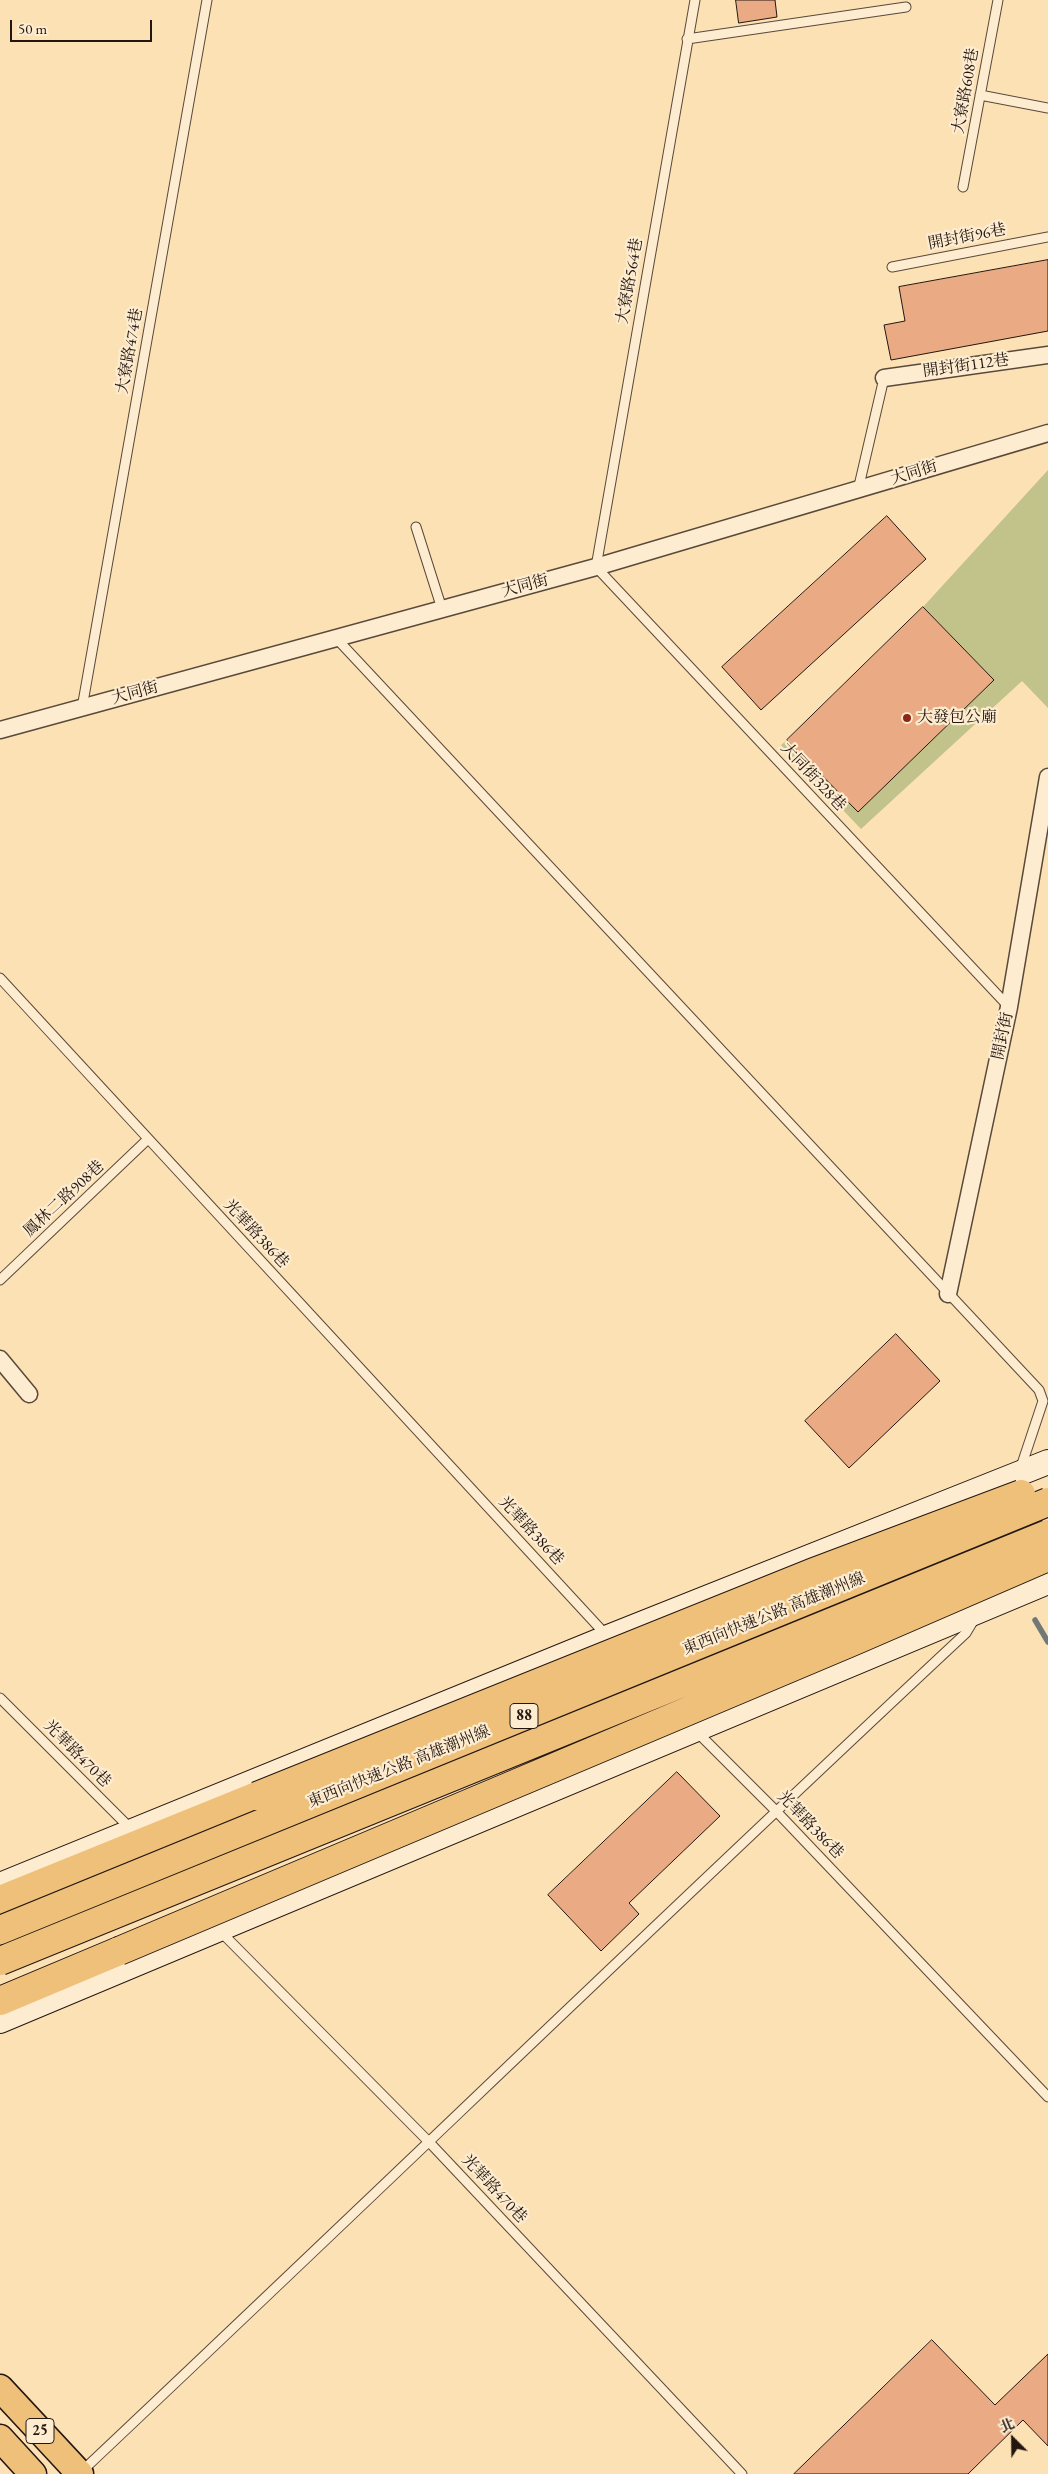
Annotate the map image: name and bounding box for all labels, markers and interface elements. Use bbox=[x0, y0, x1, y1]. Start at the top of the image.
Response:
scale bar bbox=[12, 10, 155, 42]
text: 50 m bbox=[18, 19, 47, 38]
street label: 大寮路608巷 bbox=[949, 46, 983, 136]
street label: 開封街96巷 bbox=[926, 220, 1008, 254]
street label: 大寮路564巷 bbox=[613, 236, 647, 326]
street label: 大寮路474巷 bbox=[113, 306, 147, 396]
street label: 開封街112巷 bbox=[922, 350, 1010, 382]
street label: 大同街 bbox=[888, 457, 940, 489]
street label: 大同街 bbox=[499, 571, 551, 601]
street label: 大同街 bbox=[109, 678, 161, 708]
place label: 大發包公廟 bbox=[917, 708, 997, 728]
marker: 大發包公廟 bbox=[901, 712, 913, 724]
street label: 大同街328巷 bbox=[776, 739, 850, 815]
street label: 開封街 bbox=[989, 1011, 1017, 1061]
street label: 鳳林二路908巷 bbox=[20, 1157, 108, 1241]
street label: 光華路386巷 bbox=[219, 1196, 293, 1272]
street label: 光華路386巷 bbox=[494, 1493, 568, 1569]
street label: 東西向快速公路 高雄潮州線 bbox=[680, 1569, 868, 1659]
road number: 88 bbox=[510, 1704, 538, 1728]
street label: 光華路470巷 bbox=[39, 1716, 115, 1792]
street label: 東西向快速公路 高雄潮州線 bbox=[305, 1722, 493, 1812]
street label: 光華路386巷 bbox=[773, 1787, 847, 1863]
street label: 光華路470巷 bbox=[457, 2151, 531, 2227]
north arrow bbox=[988, 2414, 1038, 2464]
text: 北 bbox=[997, 2414, 1017, 2436]
road number: 25 bbox=[26, 2418, 54, 2444]

